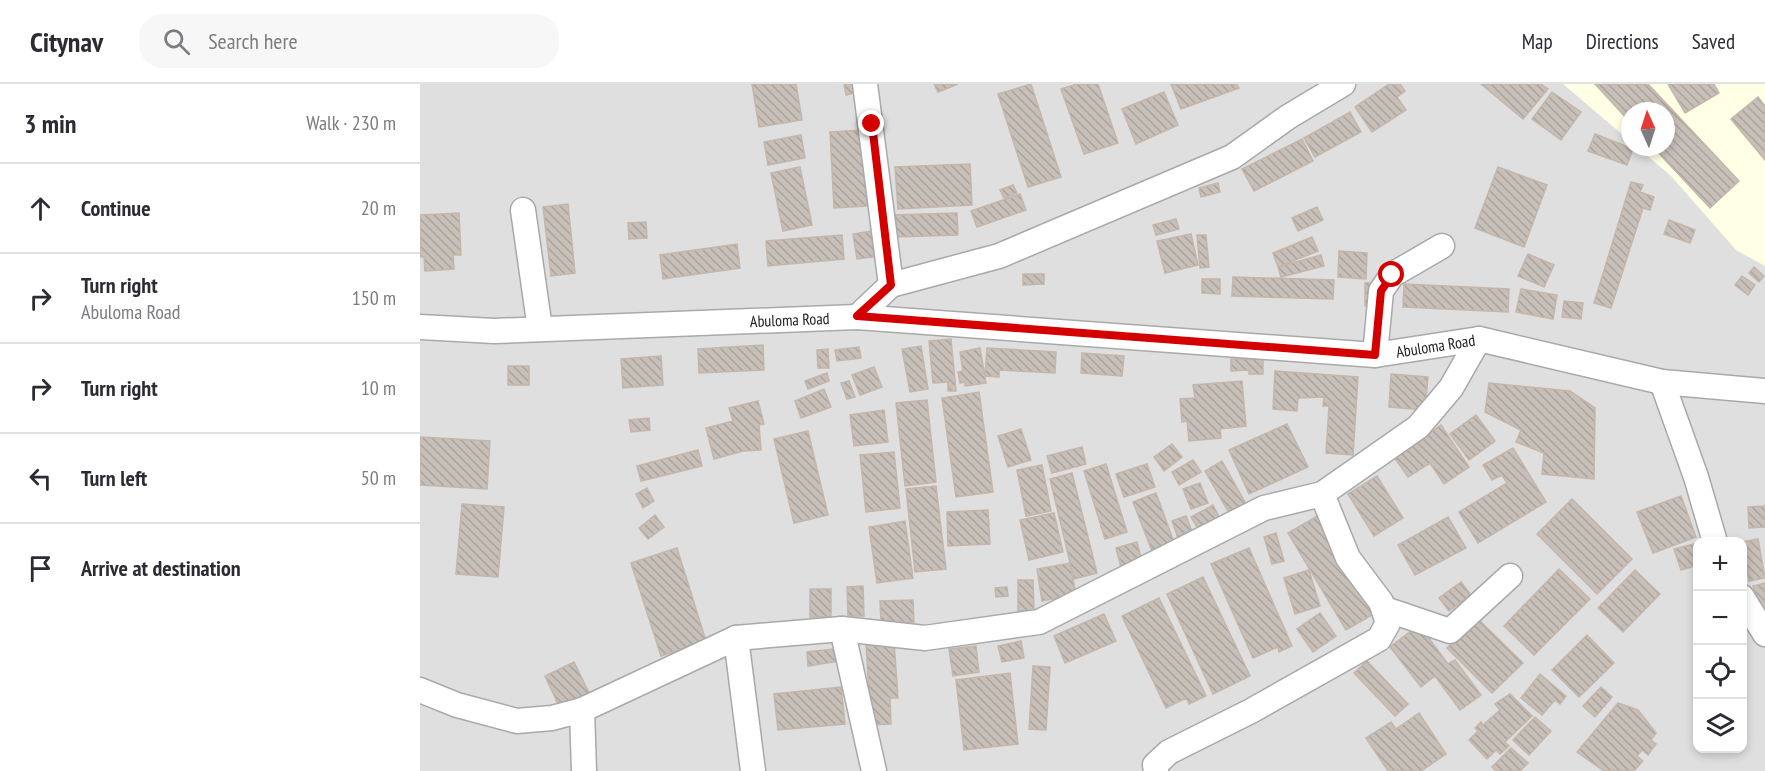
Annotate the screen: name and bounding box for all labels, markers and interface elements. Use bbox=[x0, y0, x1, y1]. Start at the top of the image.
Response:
search box bbox=[139, 14, 559, 68]
text: Citynav bbox=[30, 23, 103, 60]
icon: search bbox=[160, 25, 193, 58]
text: Search here bbox=[208, 27, 298, 55]
text: Map bbox=[1522, 28, 1553, 55]
text: Directions bbox=[1586, 28, 1659, 55]
text: Saved bbox=[1692, 28, 1735, 55]
north arrow bbox=[1621, 102, 1675, 156]
text: 3 min bbox=[24, 107, 77, 140]
text: Walk · 230 m bbox=[306, 110, 396, 136]
route end bbox=[858, 110, 884, 136]
icon: ahead bbox=[24, 192, 57, 225]
text: Continue bbox=[81, 194, 151, 222]
text: 20 m bbox=[361, 195, 396, 221]
route start bbox=[1378, 261, 1404, 287]
text: Turn right bbox=[81, 271, 158, 299]
icon: right bbox=[24, 282, 57, 315]
text: 150 m bbox=[352, 285, 396, 311]
text: Abuloma Road bbox=[81, 299, 181, 325]
street label: Abuloma Road bbox=[749, 308, 830, 331]
street label: Abuloma Road bbox=[1395, 330, 1476, 362]
icon: right bbox=[24, 372, 57, 405]
text: Turn right bbox=[81, 374, 158, 402]
text: 10 m bbox=[361, 375, 396, 401]
icon: left bbox=[24, 462, 57, 495]
text: Turn left bbox=[81, 464, 147, 492]
text: 50 m bbox=[361, 465, 396, 491]
map controls bbox=[1693, 537, 1747, 753]
button: + bbox=[1693, 537, 1747, 591]
icon: arrive bbox=[24, 552, 57, 585]
text: Arrive at destination bbox=[81, 554, 241, 582]
button: − bbox=[1693, 591, 1747, 645]
button: locate bbox=[1693, 645, 1747, 699]
button: layers bbox=[1693, 699, 1747, 753]

